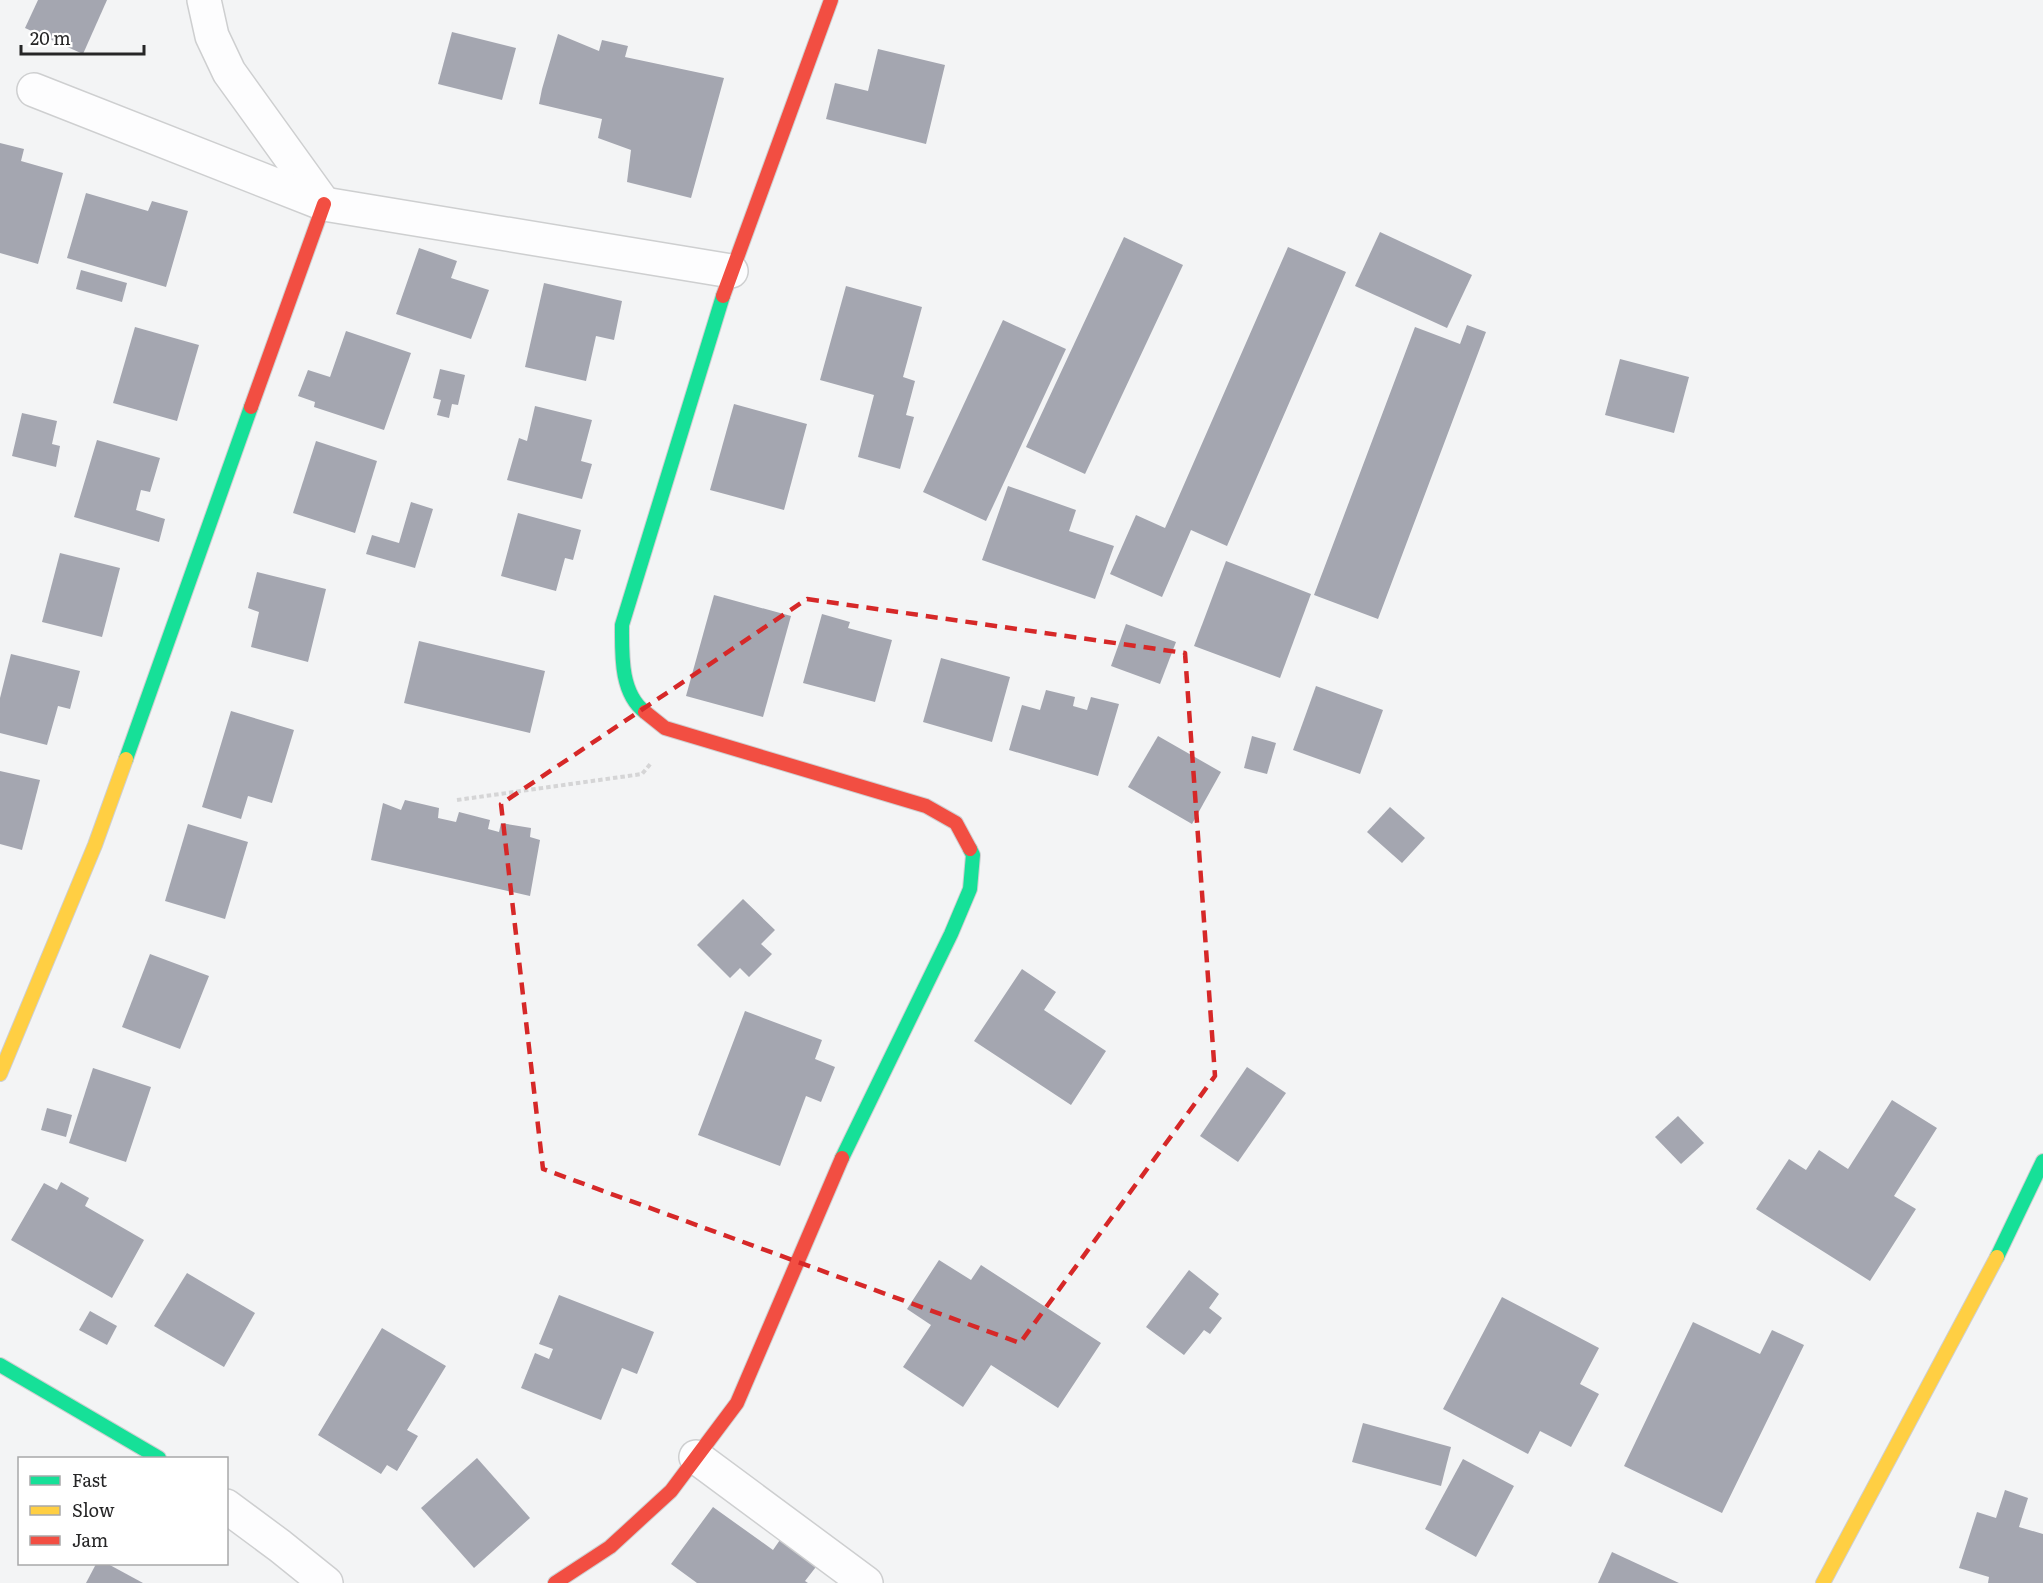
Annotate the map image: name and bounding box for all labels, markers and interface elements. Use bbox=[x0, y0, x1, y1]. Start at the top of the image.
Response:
scale bar bbox=[21, 18, 144, 56]
text: 20 m bbox=[30, 24, 71, 51]
legend bbox=[18, 1457, 228, 1565]
text: Fast bbox=[72, 1466, 108, 1493]
text: Slow bbox=[72, 1496, 115, 1523]
text: Jam bbox=[72, 1526, 108, 1553]

